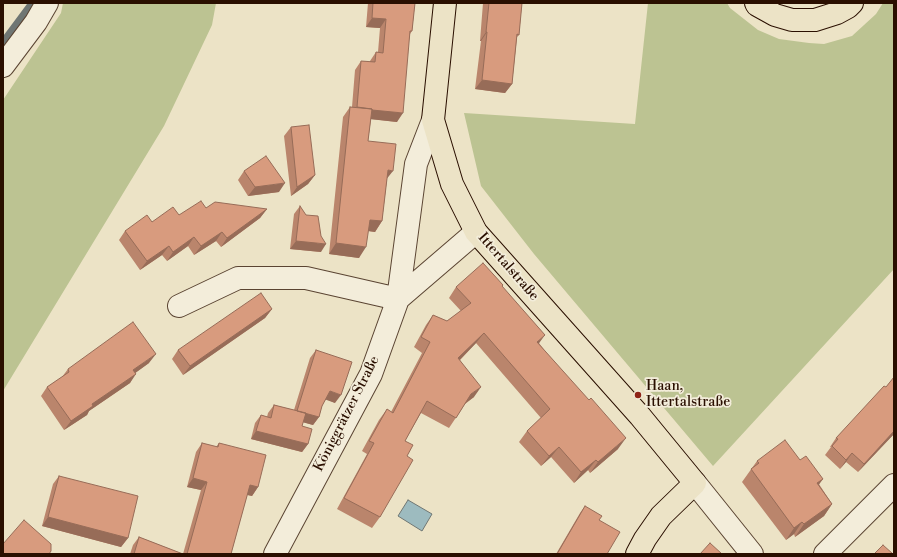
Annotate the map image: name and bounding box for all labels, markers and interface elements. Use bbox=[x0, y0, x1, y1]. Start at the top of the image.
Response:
street label: Ittertalstraße bbox=[474, 230, 542, 304]
street label: Königgrätzer Straße bbox=[311, 353, 383, 475]
place label: Haan, Ittertalstraße bbox=[646, 379, 730, 412]
marker: Haan, Ittertalstraße bbox=[633, 390, 643, 400]

